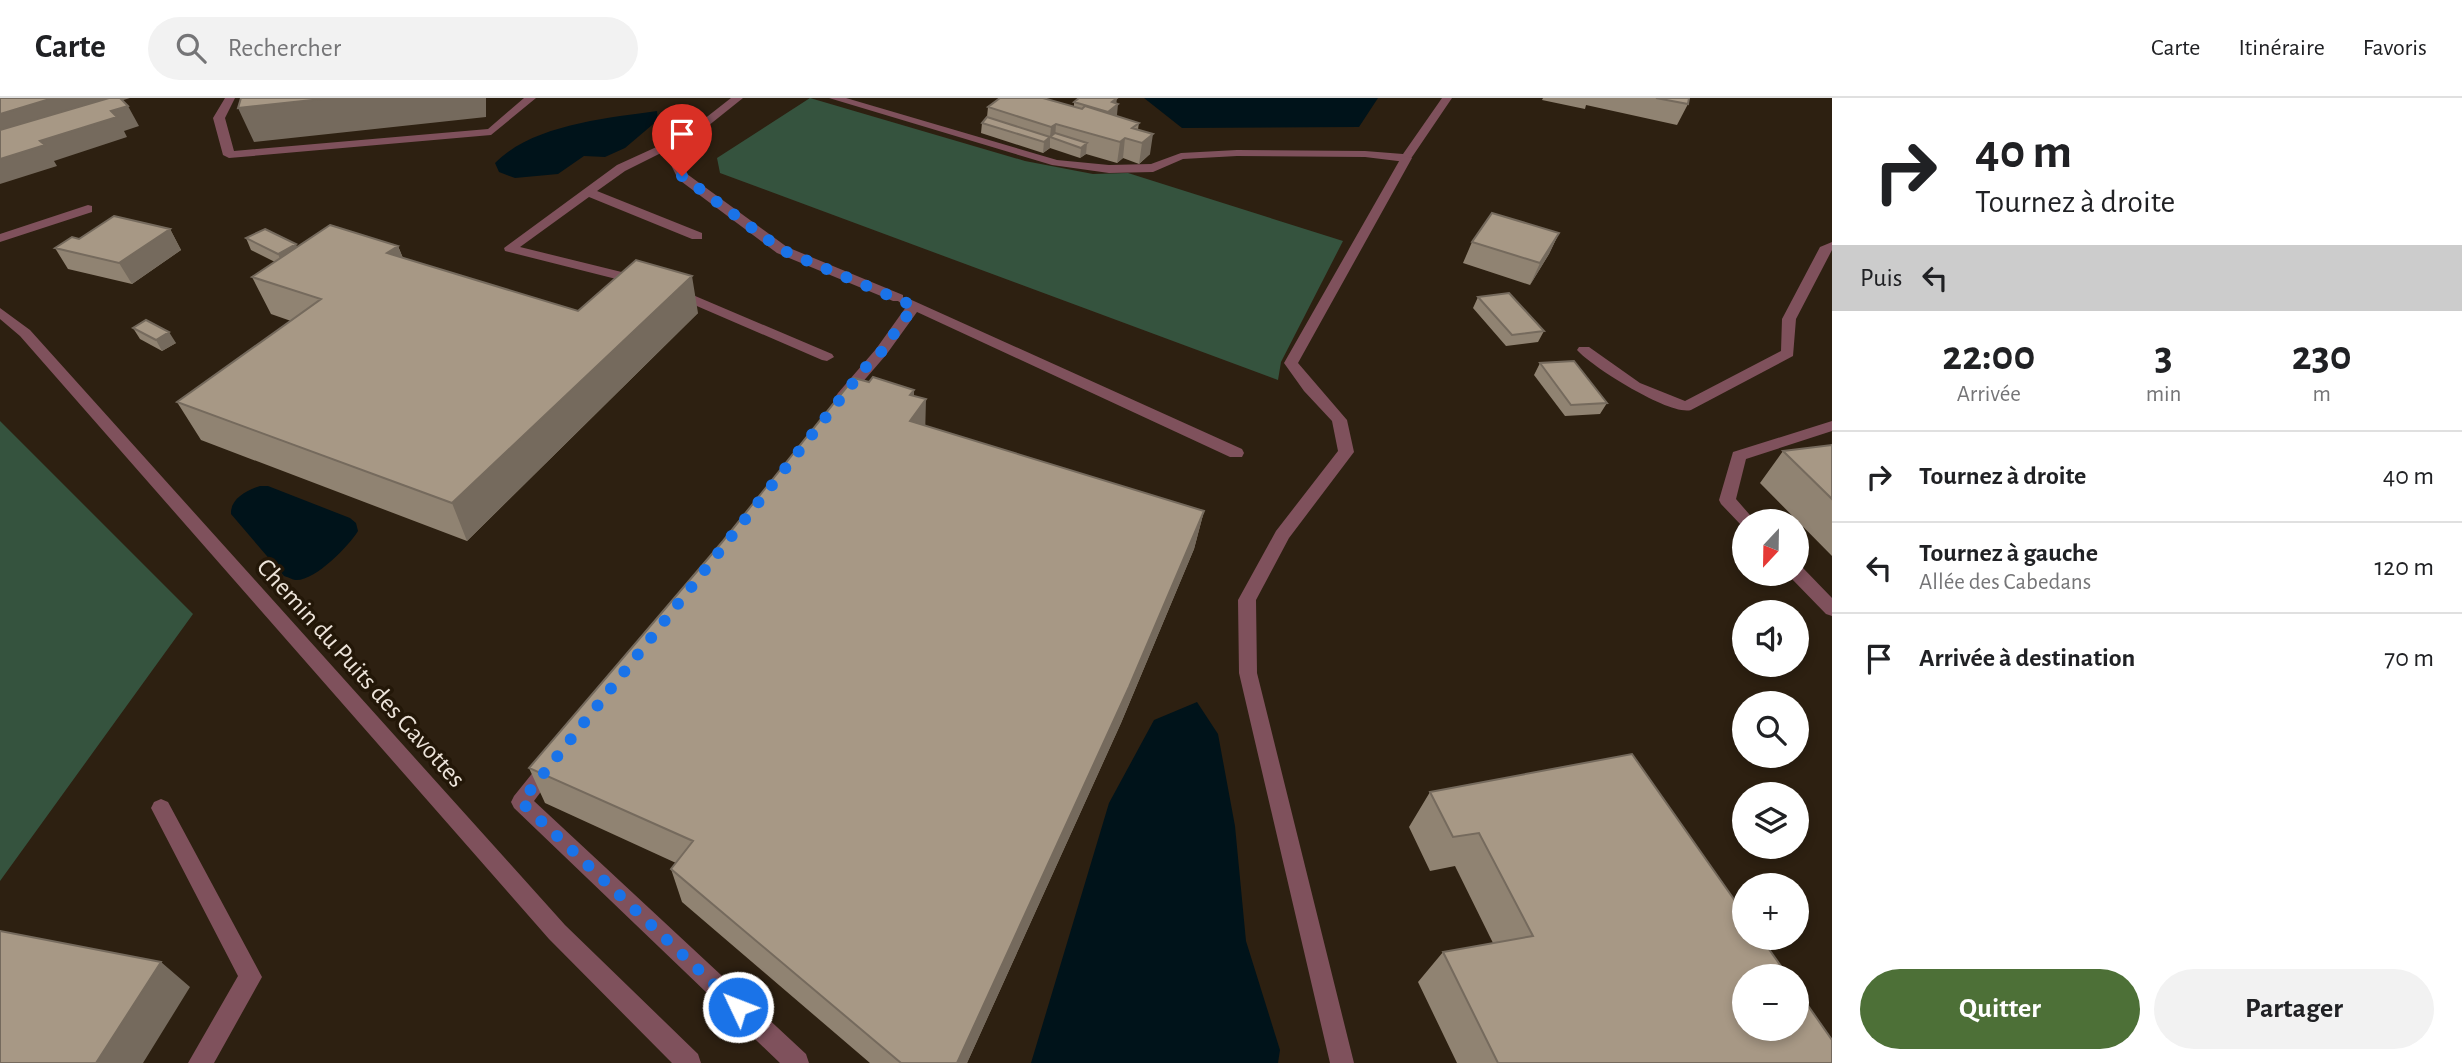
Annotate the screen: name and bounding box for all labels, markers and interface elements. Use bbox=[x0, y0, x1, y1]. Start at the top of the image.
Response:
search box bbox=[148, 17, 638, 80]
icon: search bbox=[172, 29, 210, 67]
text: Carte bbox=[35, 31, 106, 64]
text: Rechercher bbox=[228, 35, 341, 61]
text: Carte bbox=[2151, 36, 2200, 60]
text: Itinéraire bbox=[2238, 36, 2325, 60]
text: Favoris bbox=[2363, 36, 2427, 60]
pin bbox=[652, 104, 712, 176]
icon: arrive bbox=[663, 115, 701, 153]
icon: right bbox=[1860, 126, 1951, 217]
text: 40 m bbox=[1975, 128, 2072, 177]
text: Tournez à droite bbox=[1975, 186, 2175, 218]
icon: left bbox=[1916, 259, 1954, 297]
text: Puis bbox=[1860, 265, 1902, 291]
text: 22:00 bbox=[1942, 335, 2035, 377]
text: 3 bbox=[2155, 335, 2173, 377]
text: 230 bbox=[2292, 335, 2352, 377]
text: Arrivée bbox=[1957, 383, 2021, 406]
text: min bbox=[2146, 383, 2181, 406]
text: m bbox=[2313, 383, 2331, 406]
icon: right bbox=[1860, 458, 1898, 496]
text: Tournez à droite bbox=[1919, 463, 2086, 489]
text: 40 m bbox=[2383, 463, 2434, 489]
north arrow bbox=[1732, 509, 1810, 586]
map controls bbox=[1732, 509, 1809, 1041]
text: Tournez à gauche bbox=[1919, 540, 2098, 566]
icon: left bbox=[1860, 549, 1898, 587]
street label: Chemin du Puits des Gavottes bbox=[252, 554, 470, 792]
text: 120 m bbox=[2374, 554, 2434, 580]
text: Allée des Cabedans bbox=[1919, 571, 2091, 594]
button: sound bbox=[1732, 600, 1809, 677]
icon: arrive bbox=[1860, 640, 1898, 678]
text: Arrivée à destination bbox=[1919, 645, 2135, 671]
text: 70 m bbox=[2384, 645, 2434, 671]
button: search bbox=[1732, 691, 1809, 768]
button: layers bbox=[1732, 782, 1809, 859]
button: + bbox=[1732, 873, 1809, 950]
button: − bbox=[1732, 964, 1809, 1041]
button: Quitter bbox=[1860, 969, 2140, 1049]
button: Partager bbox=[2154, 969, 2434, 1049]
position arrow bbox=[701, 970, 775, 1044]

